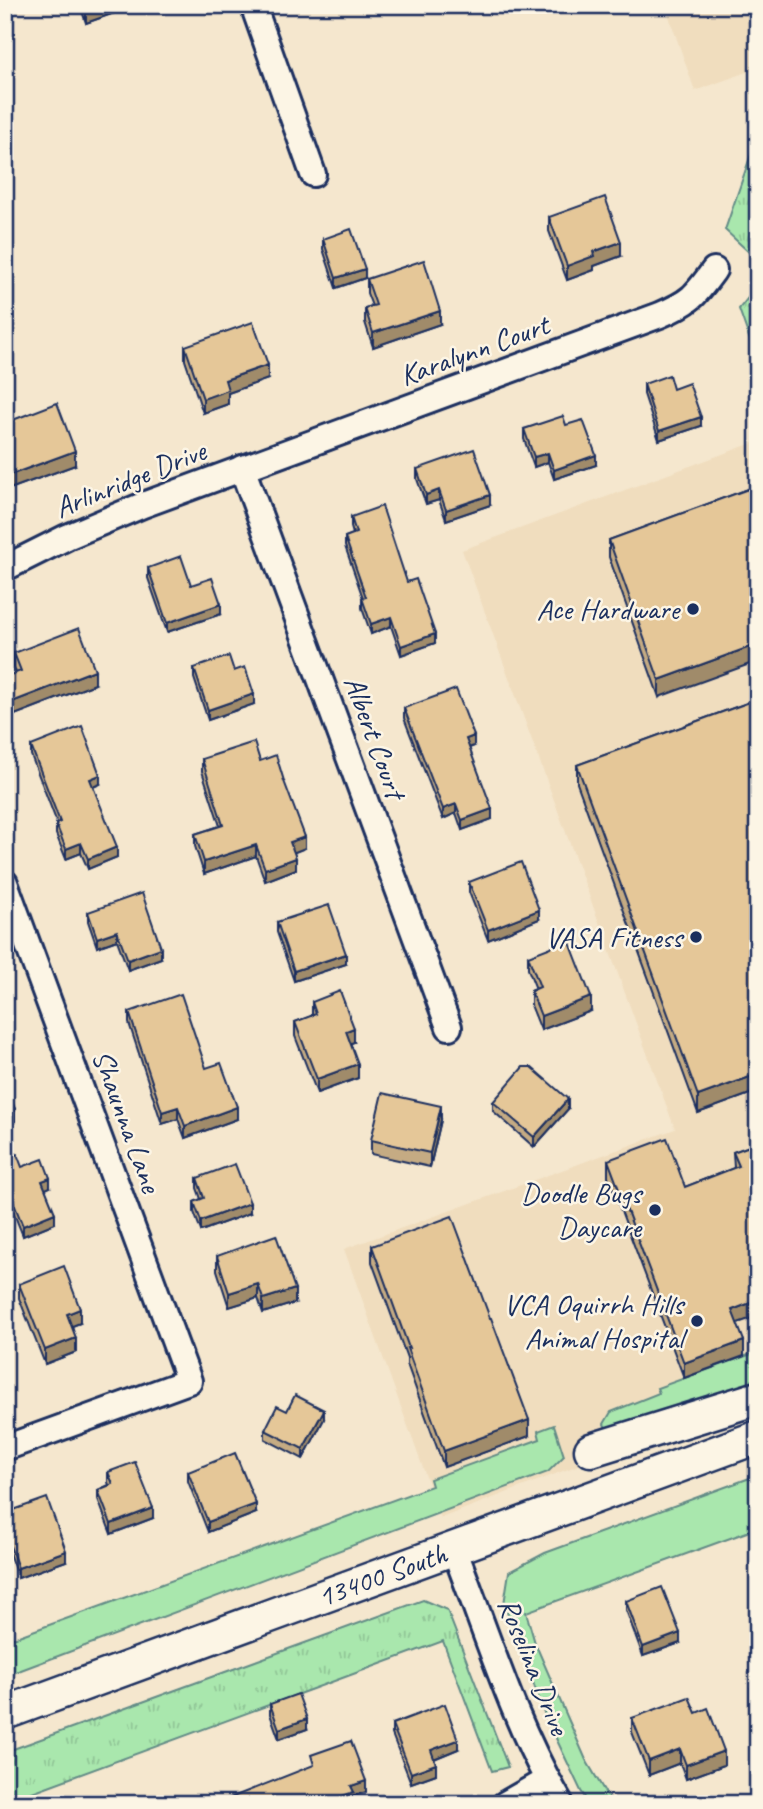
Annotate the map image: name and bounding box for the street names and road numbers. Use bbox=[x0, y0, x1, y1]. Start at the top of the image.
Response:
street label: Karalynn Court bbox=[394, 304, 557, 395]
street label: Arlinridge Drive bbox=[49, 431, 213, 526]
street label: Albert Court bbox=[335, 671, 416, 807]
street label: Shaunna Lane bbox=[84, 1044, 171, 1200]
street label: 13400 South bbox=[312, 1534, 453, 1616]
street label: Roselina Drive bbox=[489, 1592, 580, 1742]

